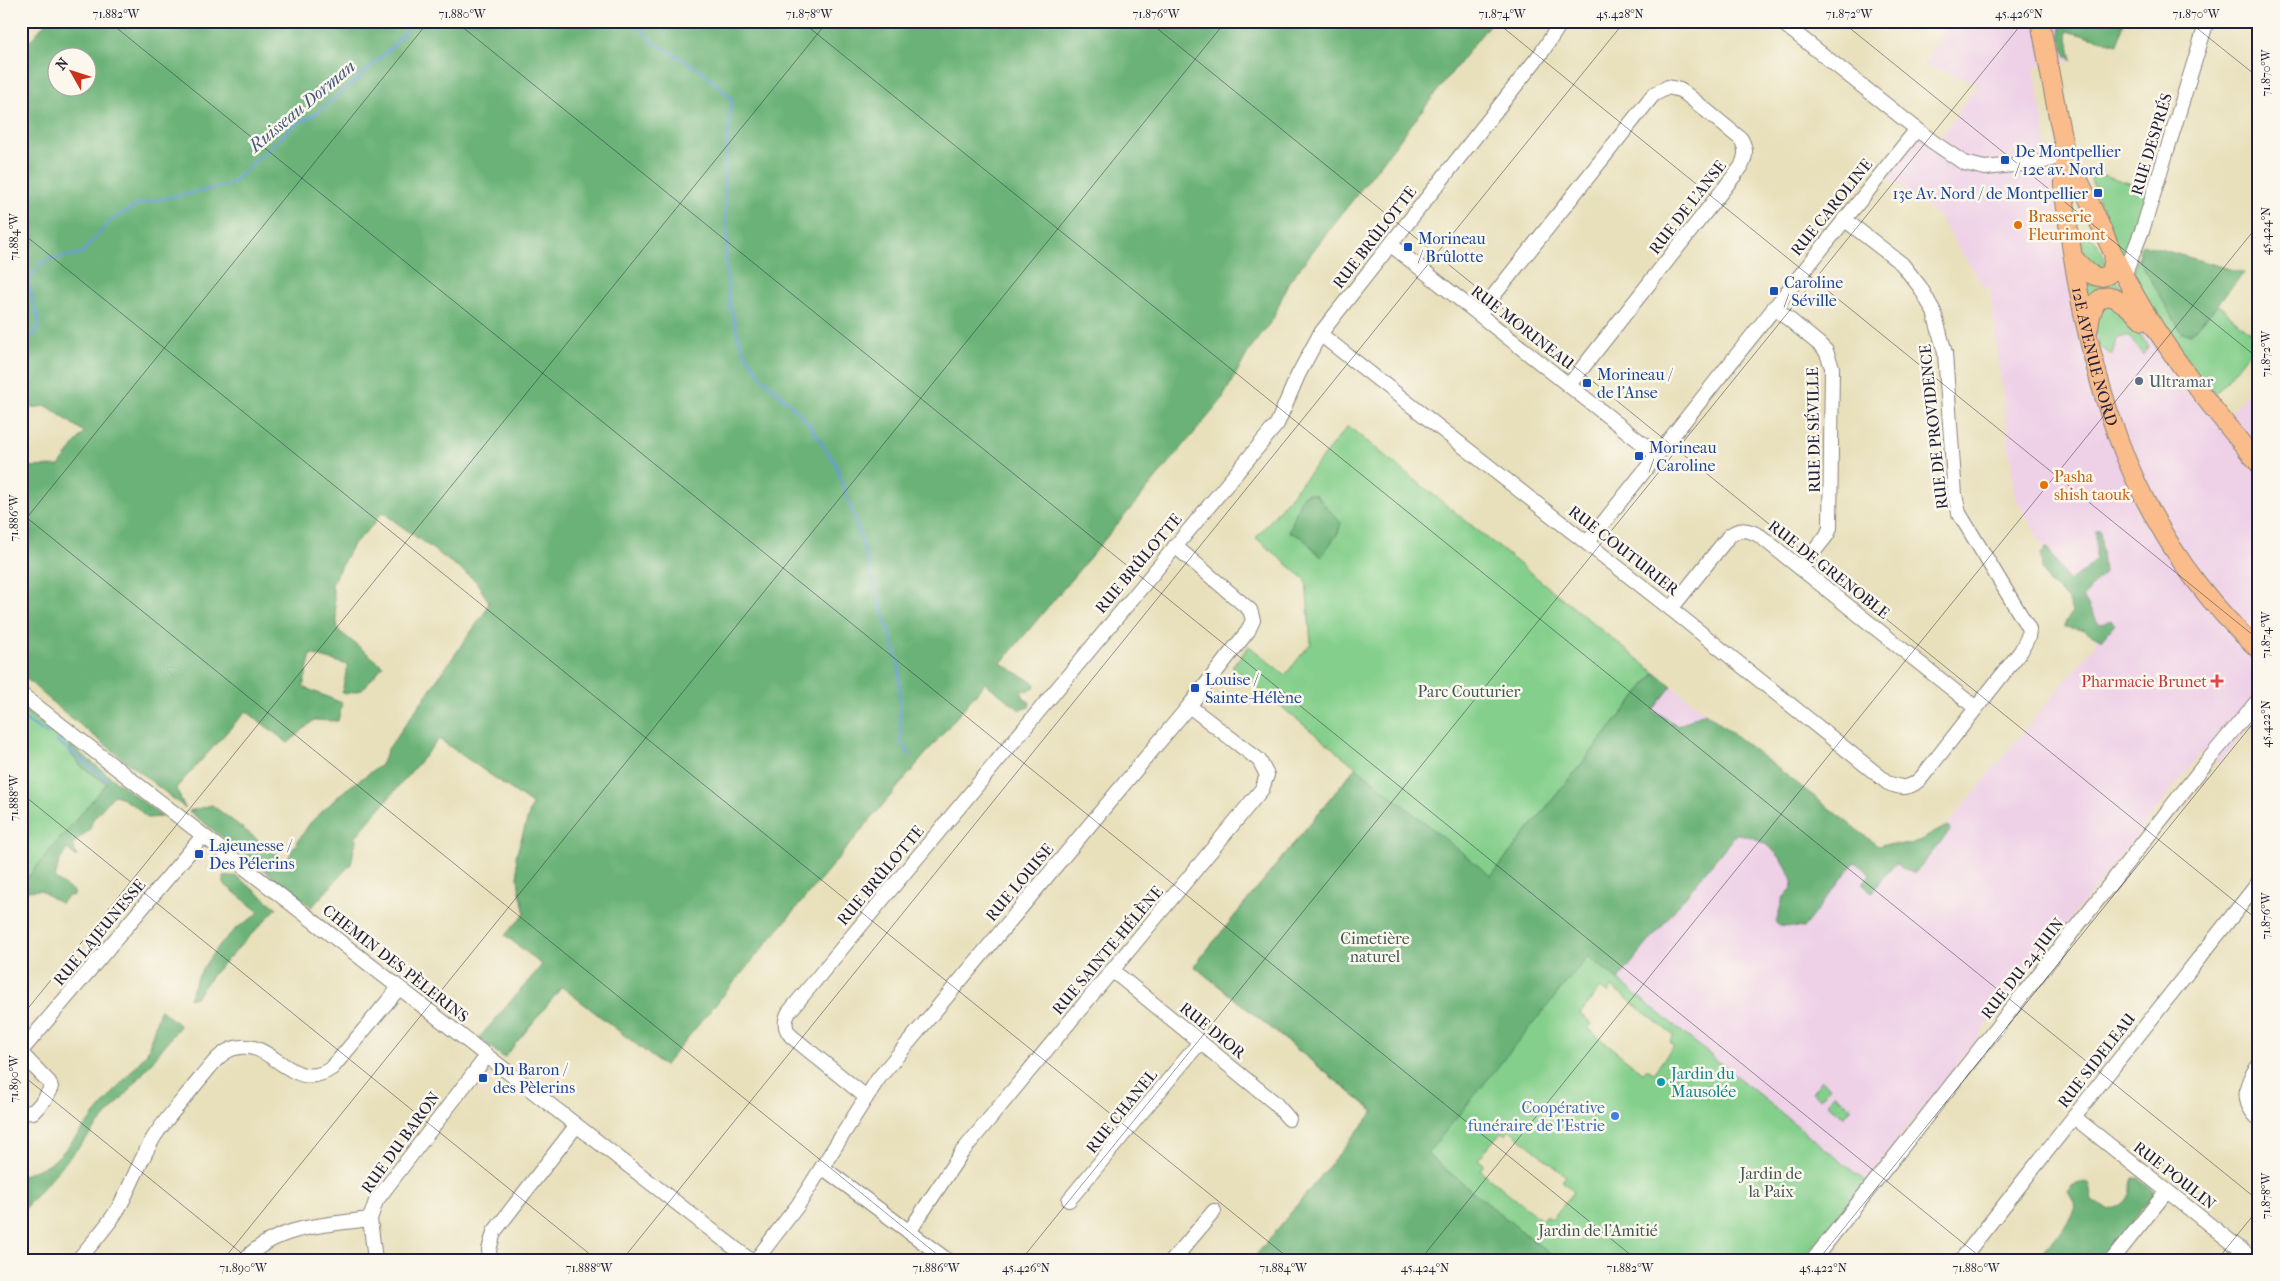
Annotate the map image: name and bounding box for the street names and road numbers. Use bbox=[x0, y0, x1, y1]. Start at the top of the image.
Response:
street label: RUE DESPRÉS bbox=[2126, 90, 2176, 198]
street label: RUE CAROLINE bbox=[1787, 155, 1876, 260]
street label: RUE DE L'ANSE bbox=[1645, 156, 1730, 258]
street label: RUE BRÛLOTTE bbox=[1329, 182, 1420, 292]
street label: RUE MORINEAU bbox=[1467, 281, 1579, 374]
street label: 12E AVENUE NORD bbox=[2068, 286, 2122, 429]
street label: RUE DE PROVIDENCE bbox=[1915, 343, 1952, 510]
street label: RUE DE SÉVILLE bbox=[1802, 367, 1824, 493]
street label: RUE COUTURIER bbox=[1565, 501, 1684, 600]
street label: RUE BRÛLOTTE bbox=[1091, 509, 1186, 617]
street label: RUE DE GRENOBLE bbox=[1764, 516, 1893, 623]
street label: RUE BRÛLOTTE bbox=[833, 821, 928, 929]
street label: RUE LOUISE bbox=[981, 839, 1057, 925]
street label: RUE LAJEUNESSE bbox=[49, 875, 150, 989]
street label: RUE SAINTE-HÉLÈNE bbox=[1047, 881, 1167, 1019]
street label: CHEMIN DES PÈLERINS bbox=[319, 900, 473, 1026]
street label: RUE DU 24-JUIN bbox=[1977, 914, 2068, 1023]
street label: RUE DIOR bbox=[1176, 998, 1250, 1063]
street label: RUE SIDELEAU bbox=[2054, 1009, 2140, 1111]
street label: RUE CHANEL bbox=[1082, 1065, 1161, 1157]
street label: RUE DU BARON bbox=[357, 1088, 444, 1197]
street label: RUE POULIN bbox=[2130, 1137, 2220, 1213]

